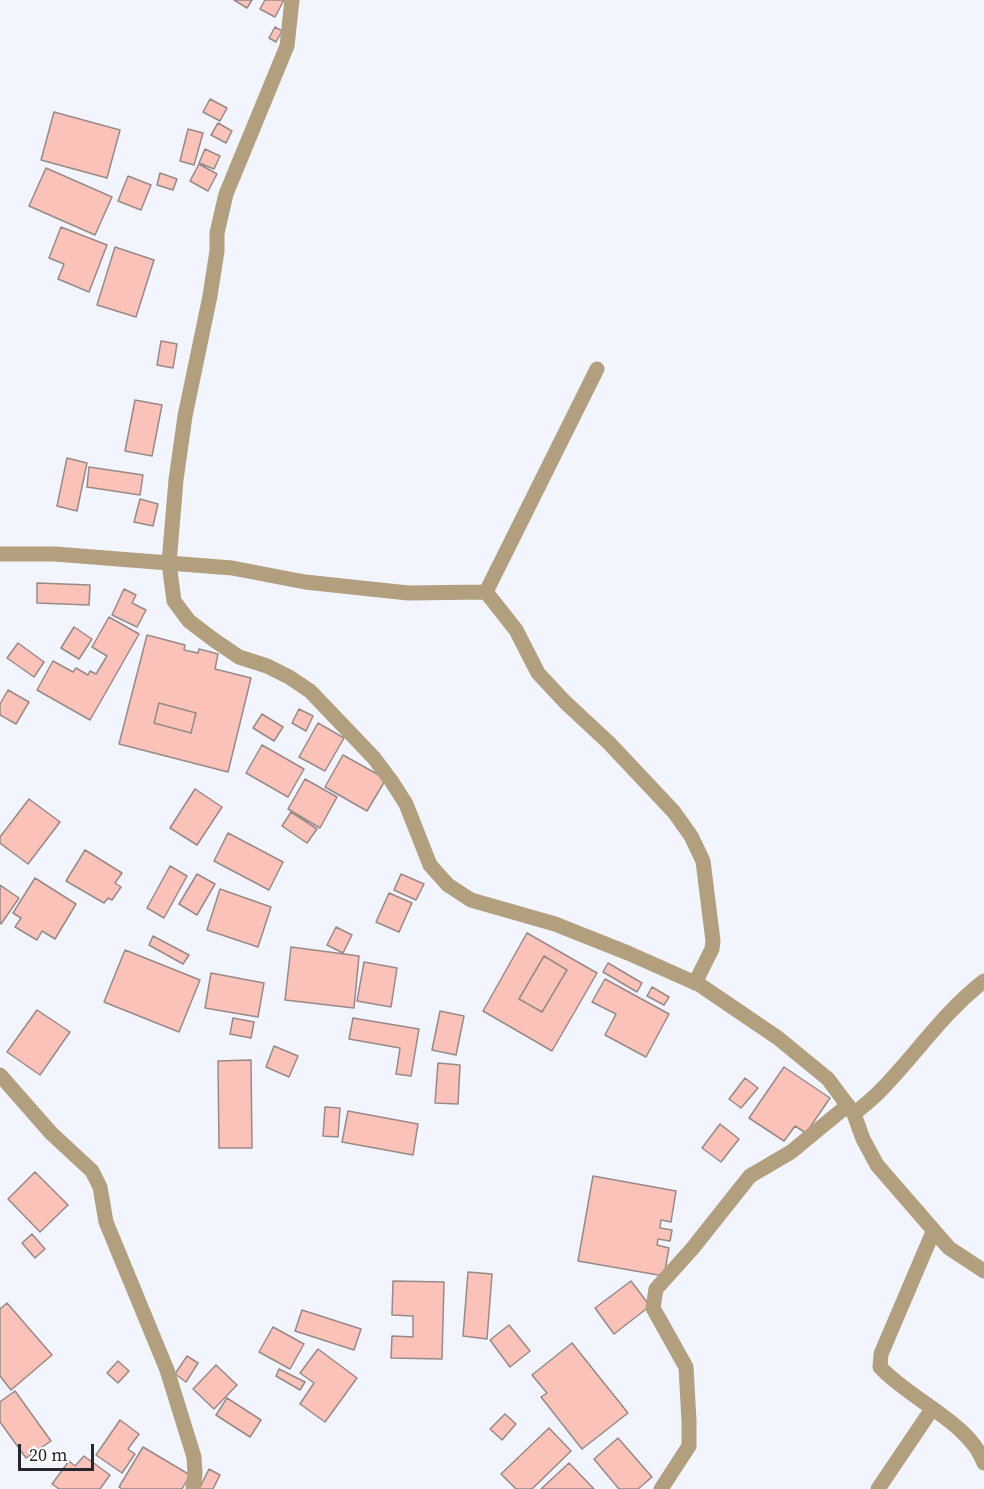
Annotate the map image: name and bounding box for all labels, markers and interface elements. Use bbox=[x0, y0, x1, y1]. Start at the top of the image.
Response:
scale bar bbox=[21, 1432, 98, 1470]
text: 20 m bbox=[29, 1442, 67, 1467]

